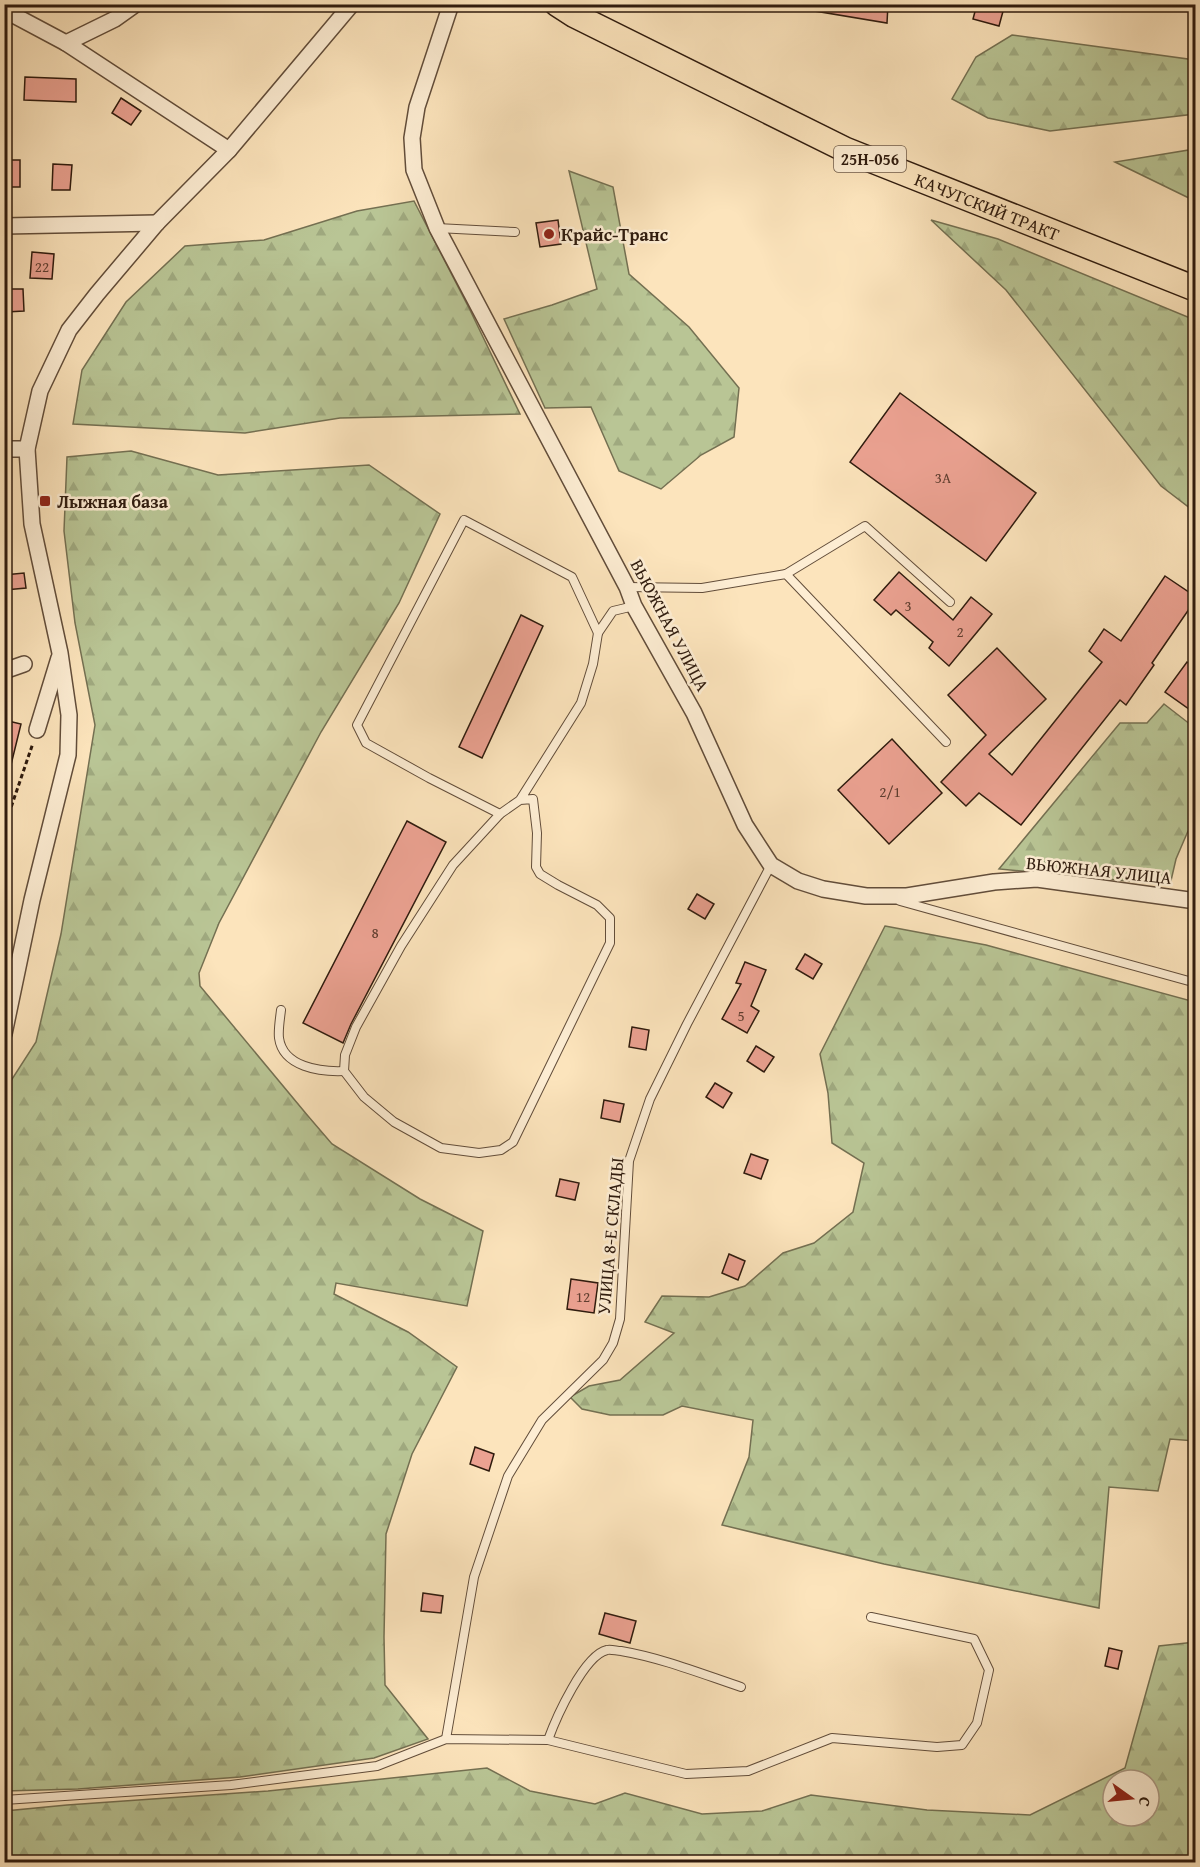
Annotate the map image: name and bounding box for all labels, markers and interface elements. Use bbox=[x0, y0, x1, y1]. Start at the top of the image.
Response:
road number: 25Н-056 bbox=[834, 146, 906, 172]
street label: КАЧУГСКИЙ ТРАКТ bbox=[911, 165, 1064, 247]
place label: Крайс-Транс bbox=[561, 221, 668, 248]
marker: Крайс-Транс bbox=[542, 227, 556, 241]
house number: 22 bbox=[35, 256, 49, 277]
house number: 3А bbox=[935, 467, 951, 488]
place label: Лыжная база bbox=[57, 488, 169, 515]
marker: Лыжная база bbox=[38, 494, 52, 508]
street label: ВЬЮЖНАЯ УЛИЦА bbox=[624, 554, 716, 696]
house number: 3 bbox=[904, 595, 912, 616]
house number: 2 bbox=[956, 621, 964, 642]
house number: 2/1 bbox=[879, 781, 901, 802]
street label: ВЬЮЖНАЯ УЛИЦА bbox=[1025, 849, 1173, 891]
house number: 8 bbox=[371, 922, 379, 943]
house number: 5 bbox=[737, 1005, 745, 1026]
street label: УЛИЦА 8-Е СКЛАДЫ bbox=[590, 1156, 630, 1316]
house number: 12 bbox=[576, 1286, 590, 1307]
north arrow bbox=[1101, 1768, 1161, 1828]
text: С bbox=[1133, 1794, 1158, 1809]

